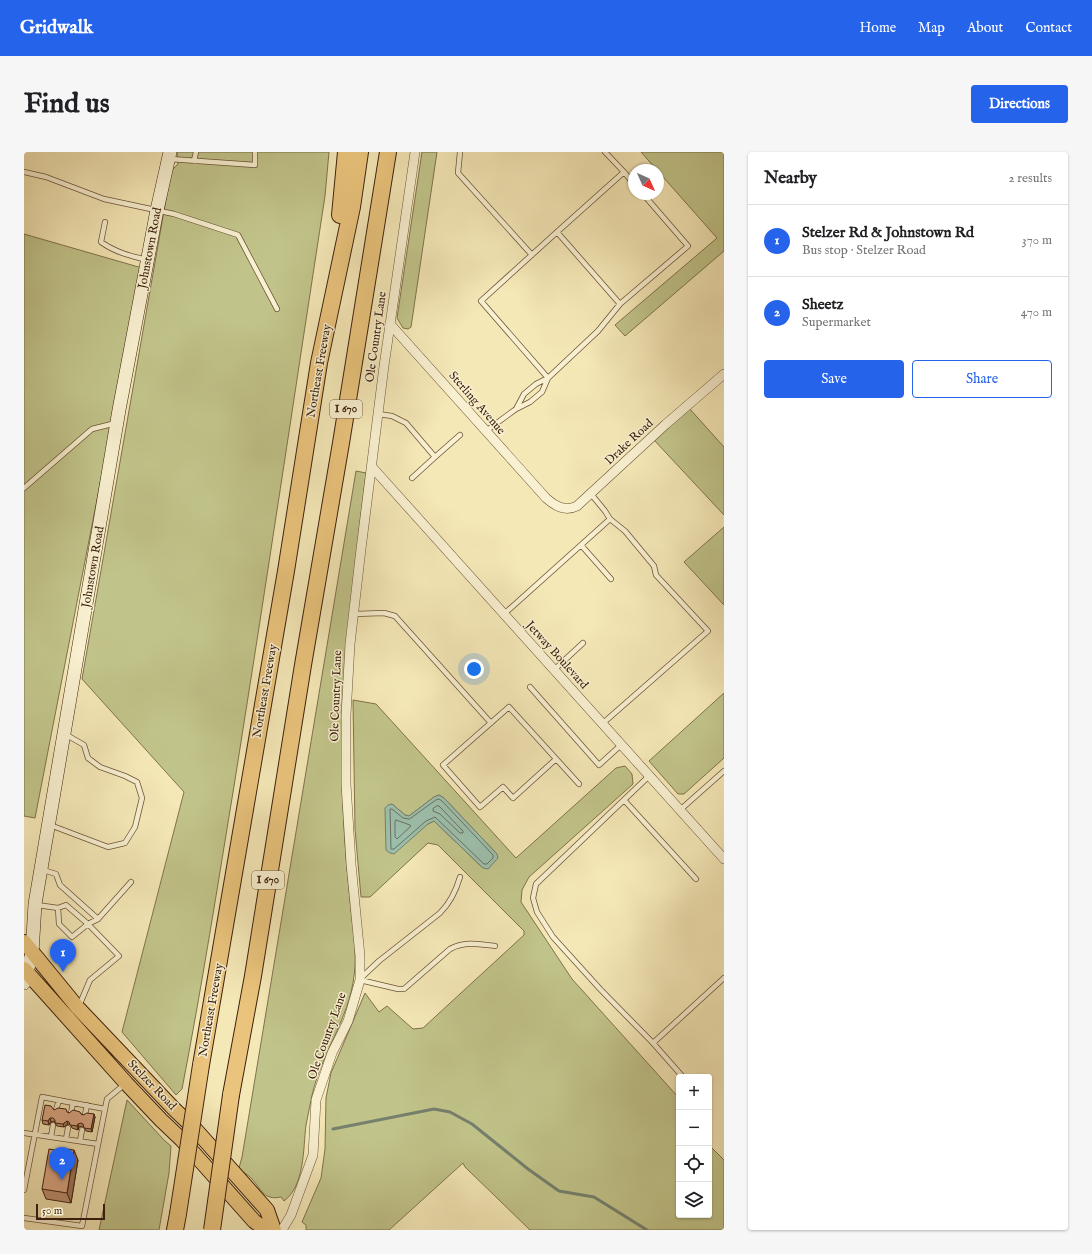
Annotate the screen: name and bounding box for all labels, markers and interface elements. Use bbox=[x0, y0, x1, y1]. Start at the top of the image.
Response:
text: Gridwalk bbox=[20, 16, 93, 40]
text: Home bbox=[860, 19, 896, 37]
text: Map bbox=[918, 19, 945, 37]
text: About bbox=[967, 19, 1003, 37]
text: Contact bbox=[1025, 19, 1072, 37]
button: Directions bbox=[971, 85, 1068, 123]
text: Find us bbox=[24, 87, 110, 122]
north arrow bbox=[628, 164, 664, 200]
text: Nearby bbox=[764, 168, 817, 189]
text: 2 results bbox=[1008, 170, 1052, 187]
street label: Johnstown Road bbox=[134, 206, 166, 292]
text: Stelzer Rd & Johnstown Rd bbox=[802, 223, 974, 242]
text: 1 bbox=[775, 232, 779, 249]
text: 370 m bbox=[1022, 232, 1052, 249]
text: Bus stop · Stelzer Road bbox=[802, 242, 926, 259]
street label: Ole Country Lane bbox=[362, 290, 390, 383]
text: Sheetz bbox=[802, 295, 844, 314]
text: 2 bbox=[774, 304, 780, 321]
text: 470 m bbox=[1021, 304, 1052, 321]
text: Supermarket bbox=[802, 314, 871, 331]
street label: Northeast Freeway bbox=[303, 323, 335, 419]
button: Save bbox=[764, 360, 904, 398]
button: Share bbox=[912, 360, 1052, 398]
street label: Sterling Avenue bbox=[445, 368, 509, 438]
road number: I 670 bbox=[330, 400, 362, 418]
street label: Drake Road bbox=[602, 415, 657, 468]
street label: Johnstown Road bbox=[78, 525, 109, 611]
street label: Jetway Boulevard bbox=[520, 616, 592, 693]
street label: Northeast Freeway bbox=[249, 643, 281, 739]
street label: Ole Country Lane bbox=[327, 650, 345, 742]
your location bbox=[464, 659, 484, 679]
road number: I 670 bbox=[252, 871, 284, 889]
pin: 1 bbox=[50, 939, 76, 972]
street label: Northeast Freeway bbox=[195, 962, 227, 1058]
street label: Ole Country Lane bbox=[304, 990, 350, 1082]
street label: Stelzer Road bbox=[124, 1057, 180, 1114]
map controls bbox=[676, 1074, 712, 1218]
button: + bbox=[676, 1074, 712, 1110]
button: − bbox=[676, 1110, 712, 1146]
button: locate bbox=[676, 1146, 712, 1182]
pin: 2 bbox=[49, 1147, 75, 1180]
button: layers bbox=[676, 1182, 712, 1218]
scale bar bbox=[36, 1202, 105, 1221]
text: 50 m bbox=[42, 1204, 62, 1218]

